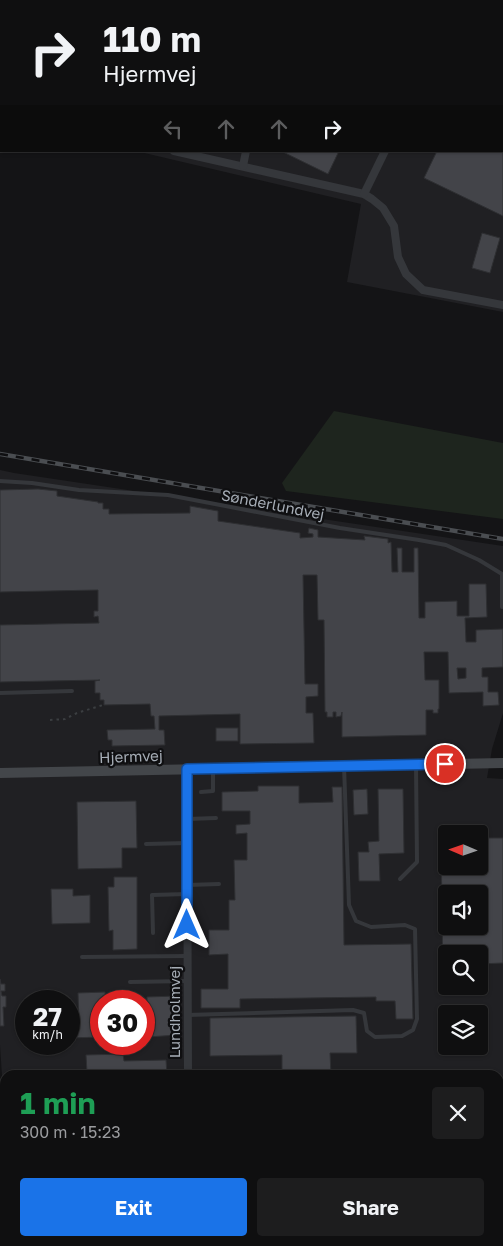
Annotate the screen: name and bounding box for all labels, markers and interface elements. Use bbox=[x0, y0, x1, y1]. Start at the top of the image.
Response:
text: 110 m bbox=[103, 18, 201, 60]
icon: right bbox=[20, 20, 85, 85]
text: Hjermvej bbox=[103, 60, 197, 87]
icon: left bbox=[159, 115, 187, 143]
icon: ahead bbox=[212, 115, 240, 143]
icon: ahead bbox=[265, 115, 293, 143]
icon: right bbox=[318, 115, 346, 143]
street label: Sønderlundvej bbox=[220, 485, 326, 523]
pin bbox=[424, 743, 466, 785]
street label: Hjermvej bbox=[99, 746, 163, 766]
icon: arrive bbox=[431, 750, 459, 778]
north arrow bbox=[438, 825, 488, 875]
map controls bbox=[438, 825, 488, 1055]
button: sound bbox=[438, 885, 488, 935]
position arrow bbox=[160, 898, 212, 950]
button: search bbox=[438, 945, 488, 995]
street label: Lundholmvej bbox=[165, 966, 183, 1058]
speed limit sign: 30 bbox=[90, 990, 155, 1055]
text: 27 bbox=[33, 1001, 62, 1032]
button: layers bbox=[438, 1005, 488, 1055]
text: km/h bbox=[32, 1027, 63, 1042]
text: 1 min bbox=[20, 1085, 96, 1121]
button: close bbox=[432, 1087, 484, 1139]
text: 300 m · 15:23 bbox=[20, 1122, 121, 1142]
button: Exit bbox=[20, 1178, 247, 1236]
button: Share bbox=[257, 1178, 484, 1236]

